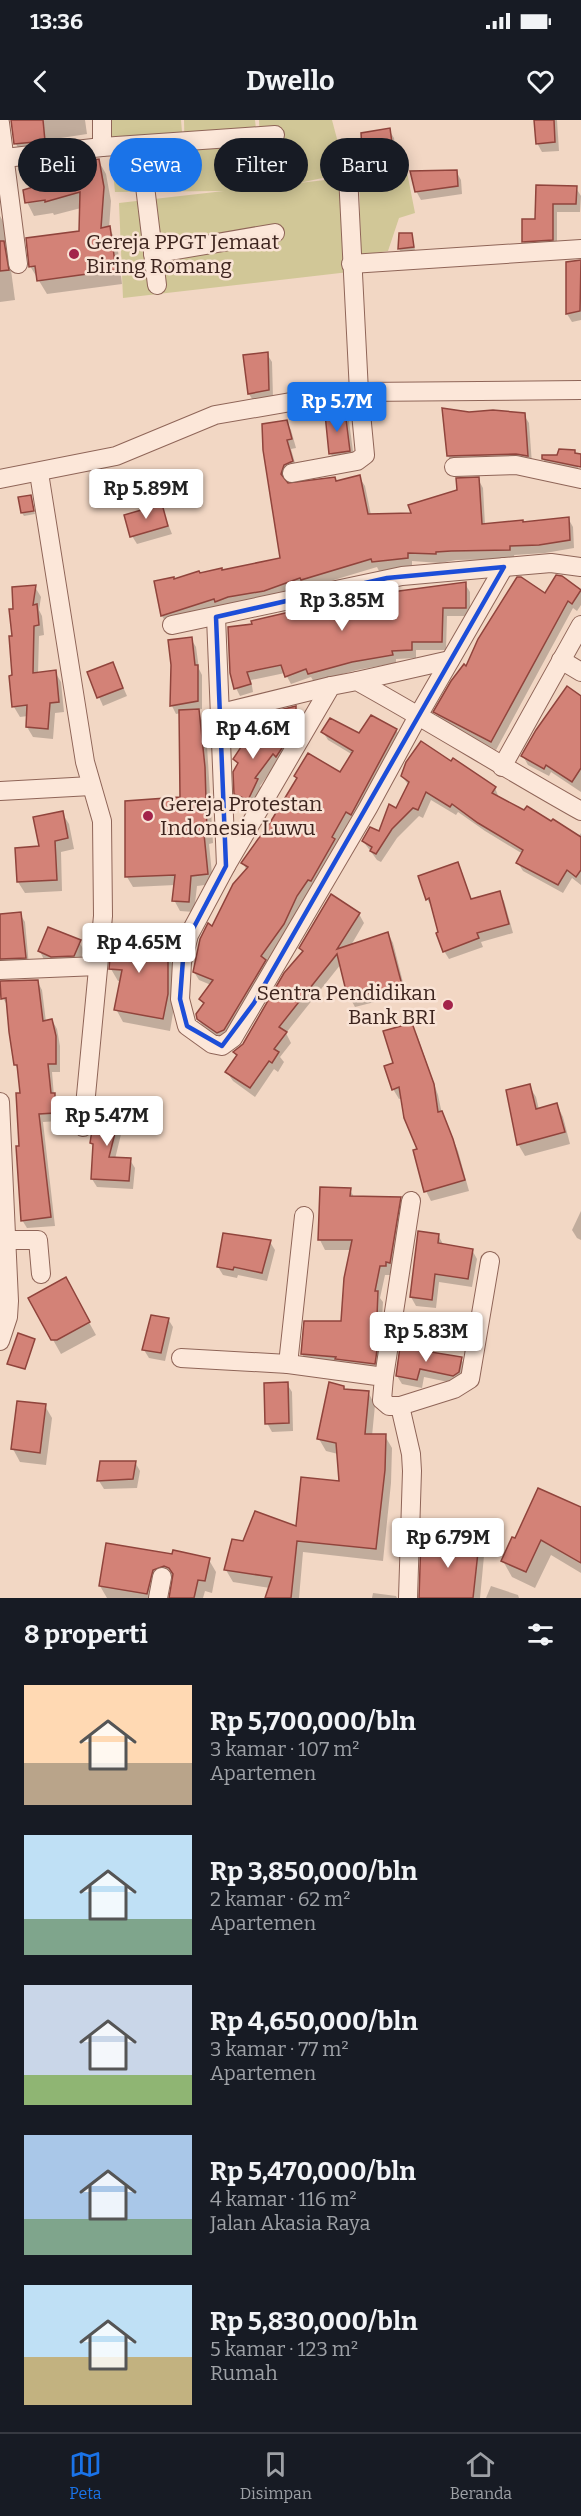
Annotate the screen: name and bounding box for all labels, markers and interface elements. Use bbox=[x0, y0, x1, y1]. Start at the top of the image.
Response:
text: 13:36 bbox=[30, 8, 83, 35]
icon: back bbox=[24, 65, 57, 98]
text: Dwello bbox=[246, 65, 335, 97]
icon: heart bbox=[524, 65, 557, 98]
chip: Beli bbox=[18, 138, 97, 192]
chip: Sewa bbox=[109, 138, 202, 192]
chip: Filter bbox=[214, 138, 308, 192]
chip: Baru bbox=[320, 138, 409, 192]
place label: Gereja PPGT Jemaat Biring Romang bbox=[86, 229, 280, 279]
marker: Gereja PPGT Jemaat Biring Romang bbox=[67, 247, 81, 261]
pin: Rp 5.7M bbox=[282, 382, 392, 433]
text: Rp 5.7M bbox=[301, 389, 373, 413]
pin: Rp 5.89M bbox=[84, 469, 208, 520]
text: Rp 5.89M bbox=[103, 476, 189, 500]
pin: Rp 3.85M bbox=[280, 581, 404, 632]
text: Rp 3.85M bbox=[300, 588, 384, 612]
pin: Rp 4.6M bbox=[198, 709, 308, 760]
text: Rp 4.6M bbox=[216, 716, 290, 740]
place label: Gereja Protestan Indonesia Luwu bbox=[160, 791, 322, 841]
marker: Gereja Protestan Indonesia Luwu bbox=[141, 809, 155, 823]
pin: Rp 4.65M bbox=[77, 923, 201, 974]
text: Rp 4.65M bbox=[96, 930, 182, 954]
place label: Sentra Pendidikan Bank BRI bbox=[257, 980, 436, 1030]
marker: Sentra Pendidikan Bank BRI bbox=[441, 998, 455, 1012]
pin: Rp 5.47M bbox=[45, 1096, 169, 1147]
text: Rp 5.47M bbox=[65, 1103, 149, 1127]
pin: Rp 5.83M bbox=[364, 1312, 488, 1363]
text: Rp 5.83M bbox=[384, 1319, 468, 1343]
pin: Rp 6.79M bbox=[386, 1518, 510, 1569]
text: Rp 6.79M bbox=[406, 1525, 490, 1549]
icon: filters bbox=[524, 1618, 557, 1651]
text: 8 properti bbox=[24, 1619, 148, 1650]
text: Rp 5,700,000/bln bbox=[210, 1706, 416, 1737]
icon: home bbox=[72, 1709, 144, 1781]
text: 3 kamar · 107 m² bbox=[210, 1737, 359, 1761]
text: Apartemen bbox=[210, 1761, 316, 1785]
text: Rp 3,850,000/bln bbox=[210, 1856, 418, 1887]
icon: home bbox=[72, 1859, 144, 1931]
text: 2 kamar · 62 m² bbox=[210, 1887, 350, 1911]
text: Apartemen bbox=[210, 1911, 316, 1935]
text: Rp 4,650,000/bln bbox=[210, 2006, 418, 2037]
icon: home bbox=[72, 2009, 144, 2081]
text: 3 kamar · 77 m² bbox=[210, 2037, 349, 2061]
text: Apartemen bbox=[210, 2061, 316, 2085]
text: Rp 5,470,000/bln bbox=[210, 2156, 416, 2187]
icon: home bbox=[72, 2159, 144, 2231]
text: 4 kamar · 116 m² bbox=[210, 2187, 357, 2211]
text: Jalan Akasia Raya bbox=[210, 2211, 370, 2235]
text: Rp 5,830,000/bln bbox=[210, 2306, 418, 2337]
icon: home bbox=[72, 2309, 144, 2381]
text: 5 kamar · 123 m² bbox=[210, 2337, 358, 2361]
text: Rumah bbox=[210, 2361, 278, 2385]
tab: Peta bbox=[69, 2448, 102, 2503]
tab: Disimpan bbox=[240, 2448, 312, 2503]
tab: Beranda bbox=[450, 2448, 512, 2503]

